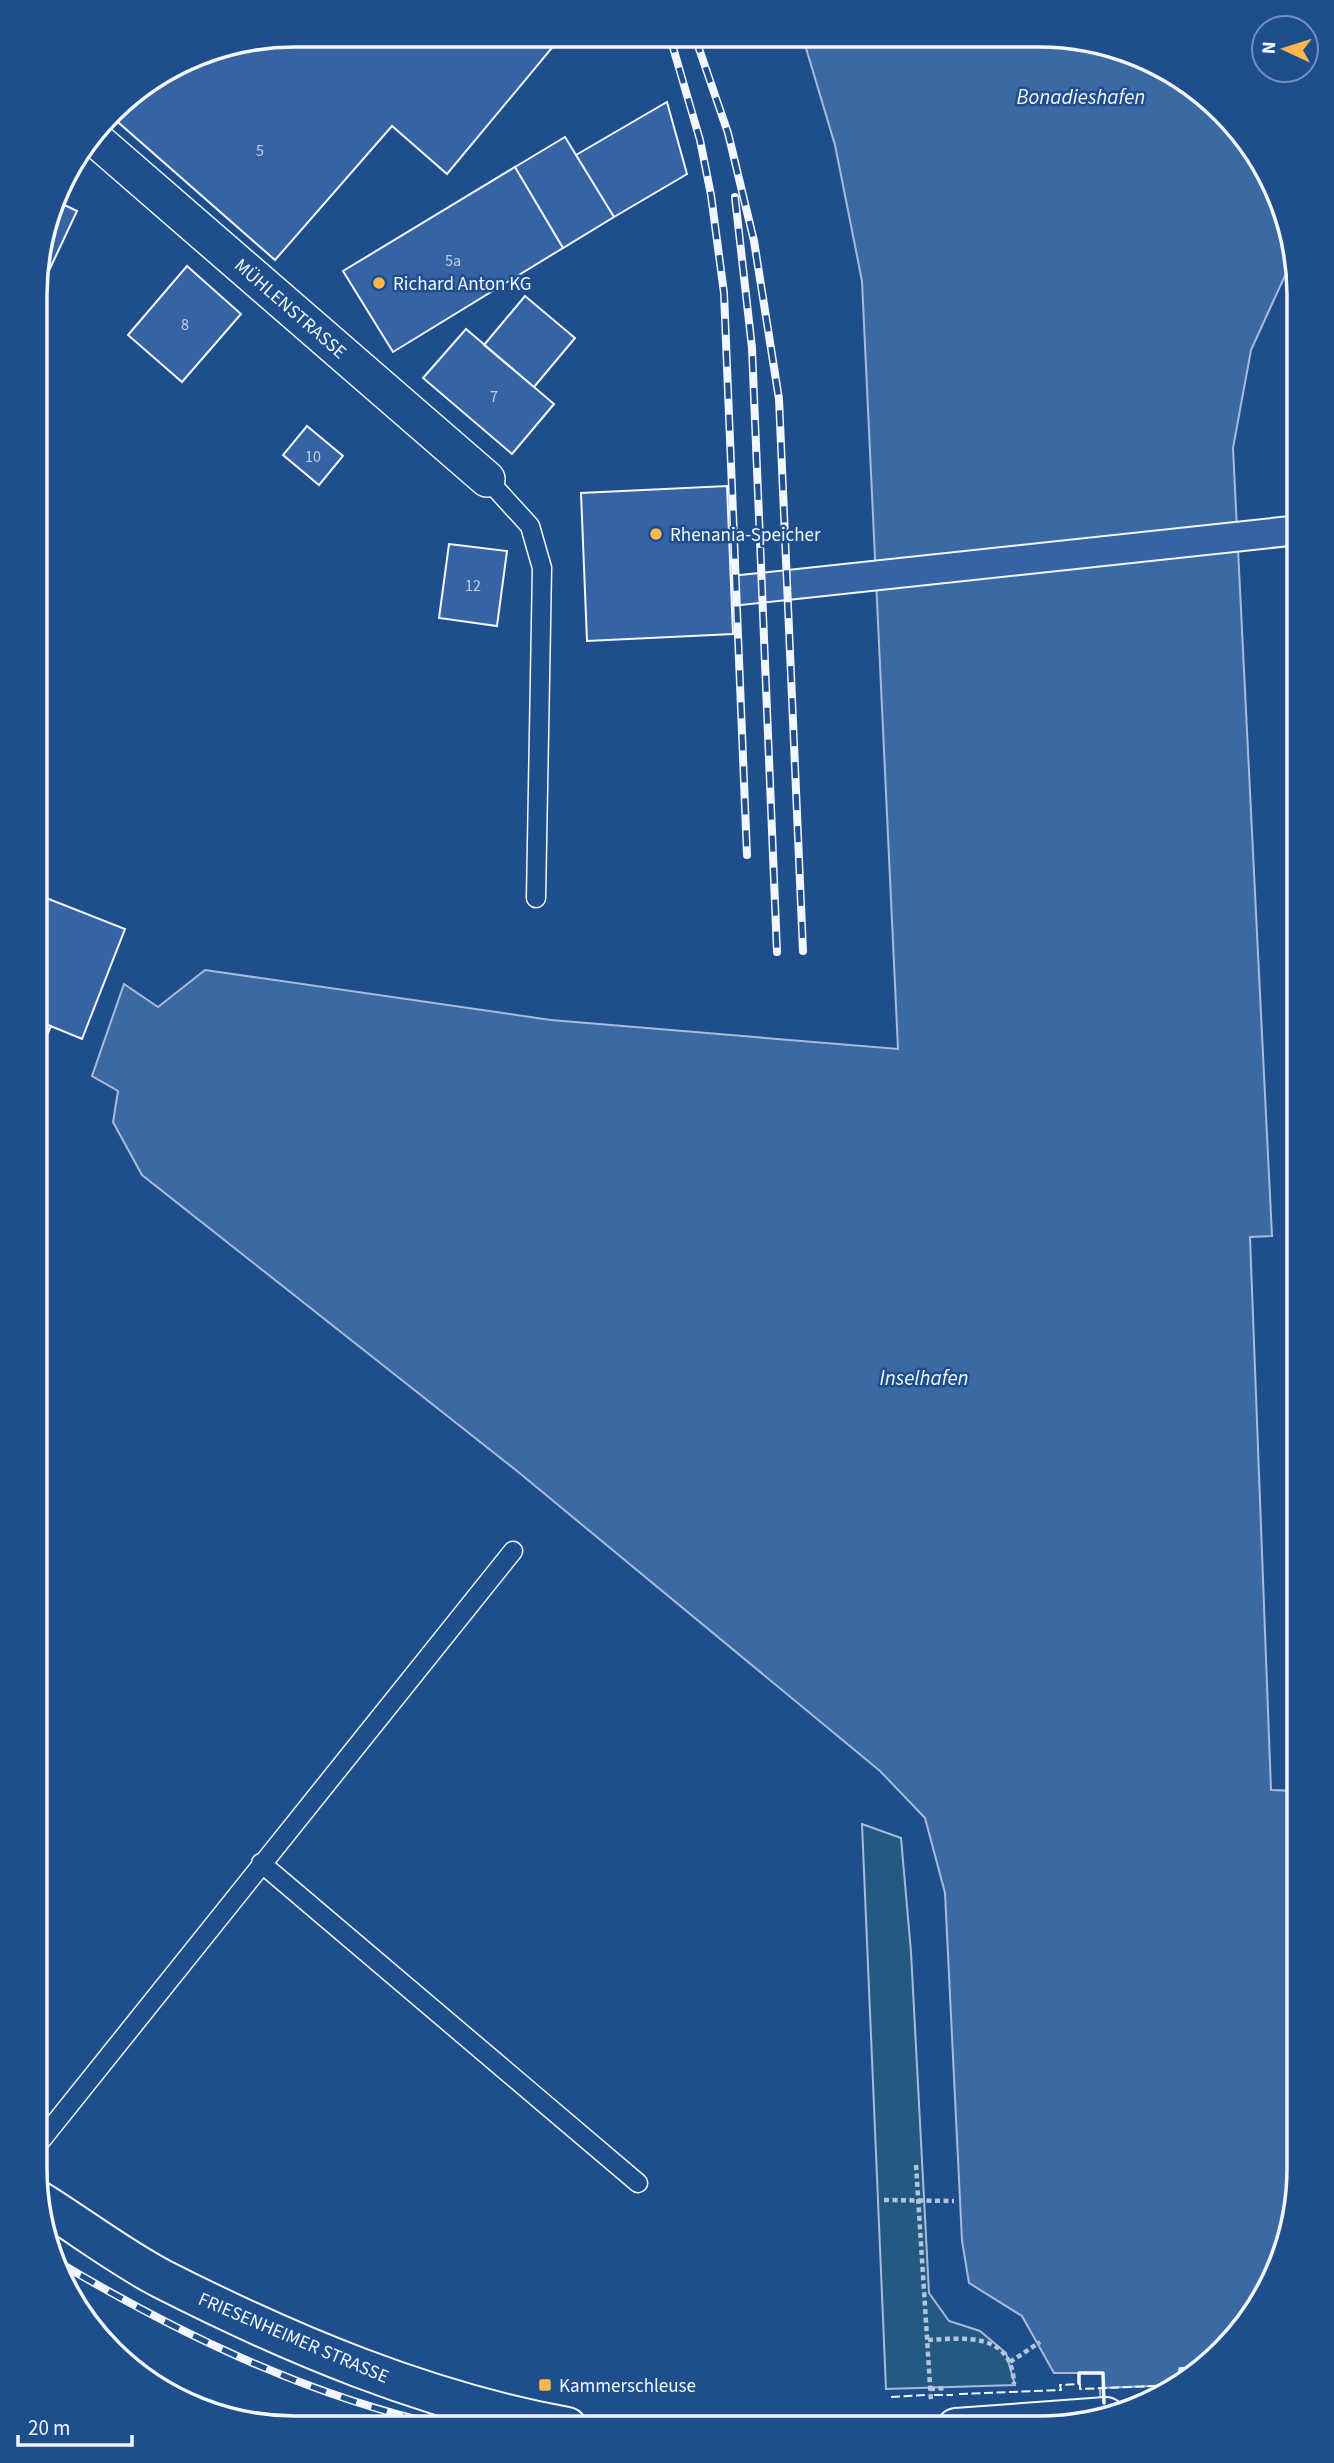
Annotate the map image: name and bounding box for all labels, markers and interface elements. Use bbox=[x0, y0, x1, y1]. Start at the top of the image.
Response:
north arrow bbox=[1250, 14, 1320, 84]
text: N bbox=[1256, 41, 1283, 55]
water label: Bonadieshafen bbox=[1017, 82, 1145, 112]
house number: 5 bbox=[256, 140, 264, 162]
house number: 5a bbox=[445, 250, 461, 272]
street label: MÜHLENSTRASSE bbox=[228, 253, 352, 366]
place label: Richard Anton KG bbox=[393, 271, 532, 298]
marker: Richard Anton KG bbox=[371, 275, 387, 291]
house number: 8 bbox=[181, 314, 189, 336]
house number: 7 bbox=[490, 386, 498, 408]
house number: 10 bbox=[305, 446, 321, 468]
place label: Rhenania-Speicher bbox=[670, 522, 821, 549]
marker: Rhenania-Speicher bbox=[648, 526, 664, 542]
house number: 12 bbox=[465, 575, 481, 597]
water label: Inselhafen bbox=[879, 1363, 969, 1393]
street label: FRIESENHEIMER STRASSE bbox=[194, 2286, 393, 2391]
place label: Kammerschleuse bbox=[559, 2373, 696, 2400]
marker: Kammerschleuse bbox=[537, 2377, 553, 2393]
scale bar bbox=[18, 2404, 131, 2448]
text: 20 m bbox=[28, 2413, 70, 2443]

